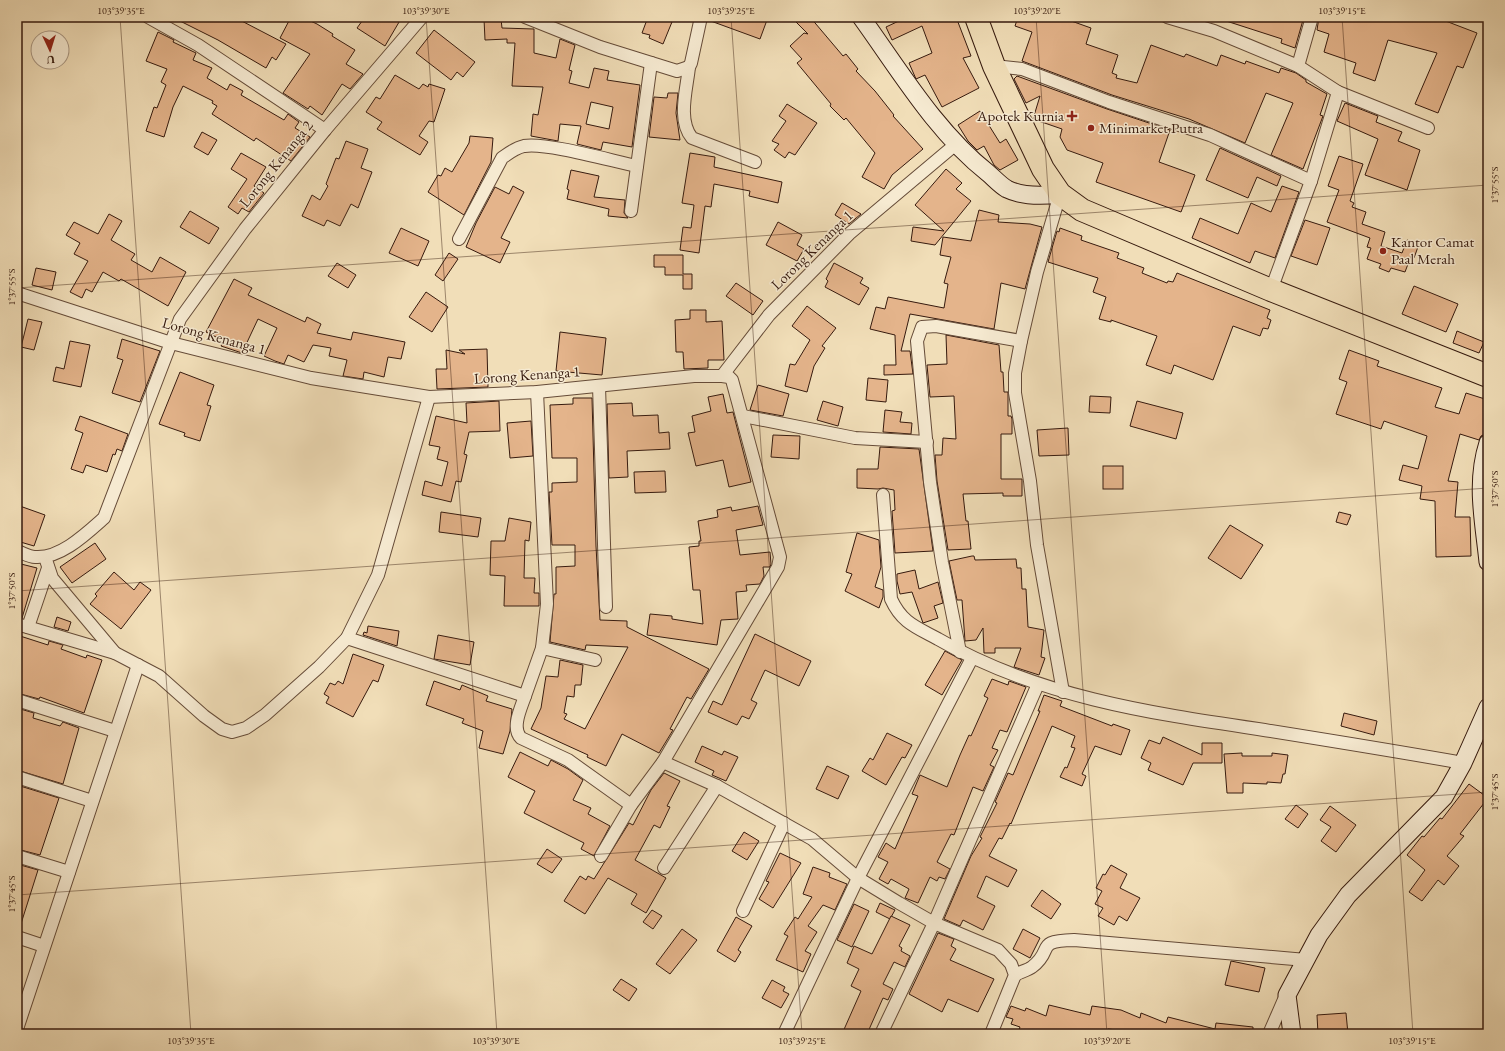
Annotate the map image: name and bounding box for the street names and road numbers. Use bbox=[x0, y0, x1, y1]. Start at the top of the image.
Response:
street label: Lorong Kenanga 2 bbox=[235, 116, 317, 211]
street label: Lorong Kenanga 1 bbox=[767, 206, 857, 294]
street label: Lorong Kenanga 1 bbox=[160, 313, 268, 358]
street label: Lorong Kenanga 1 bbox=[473, 361, 581, 388]

